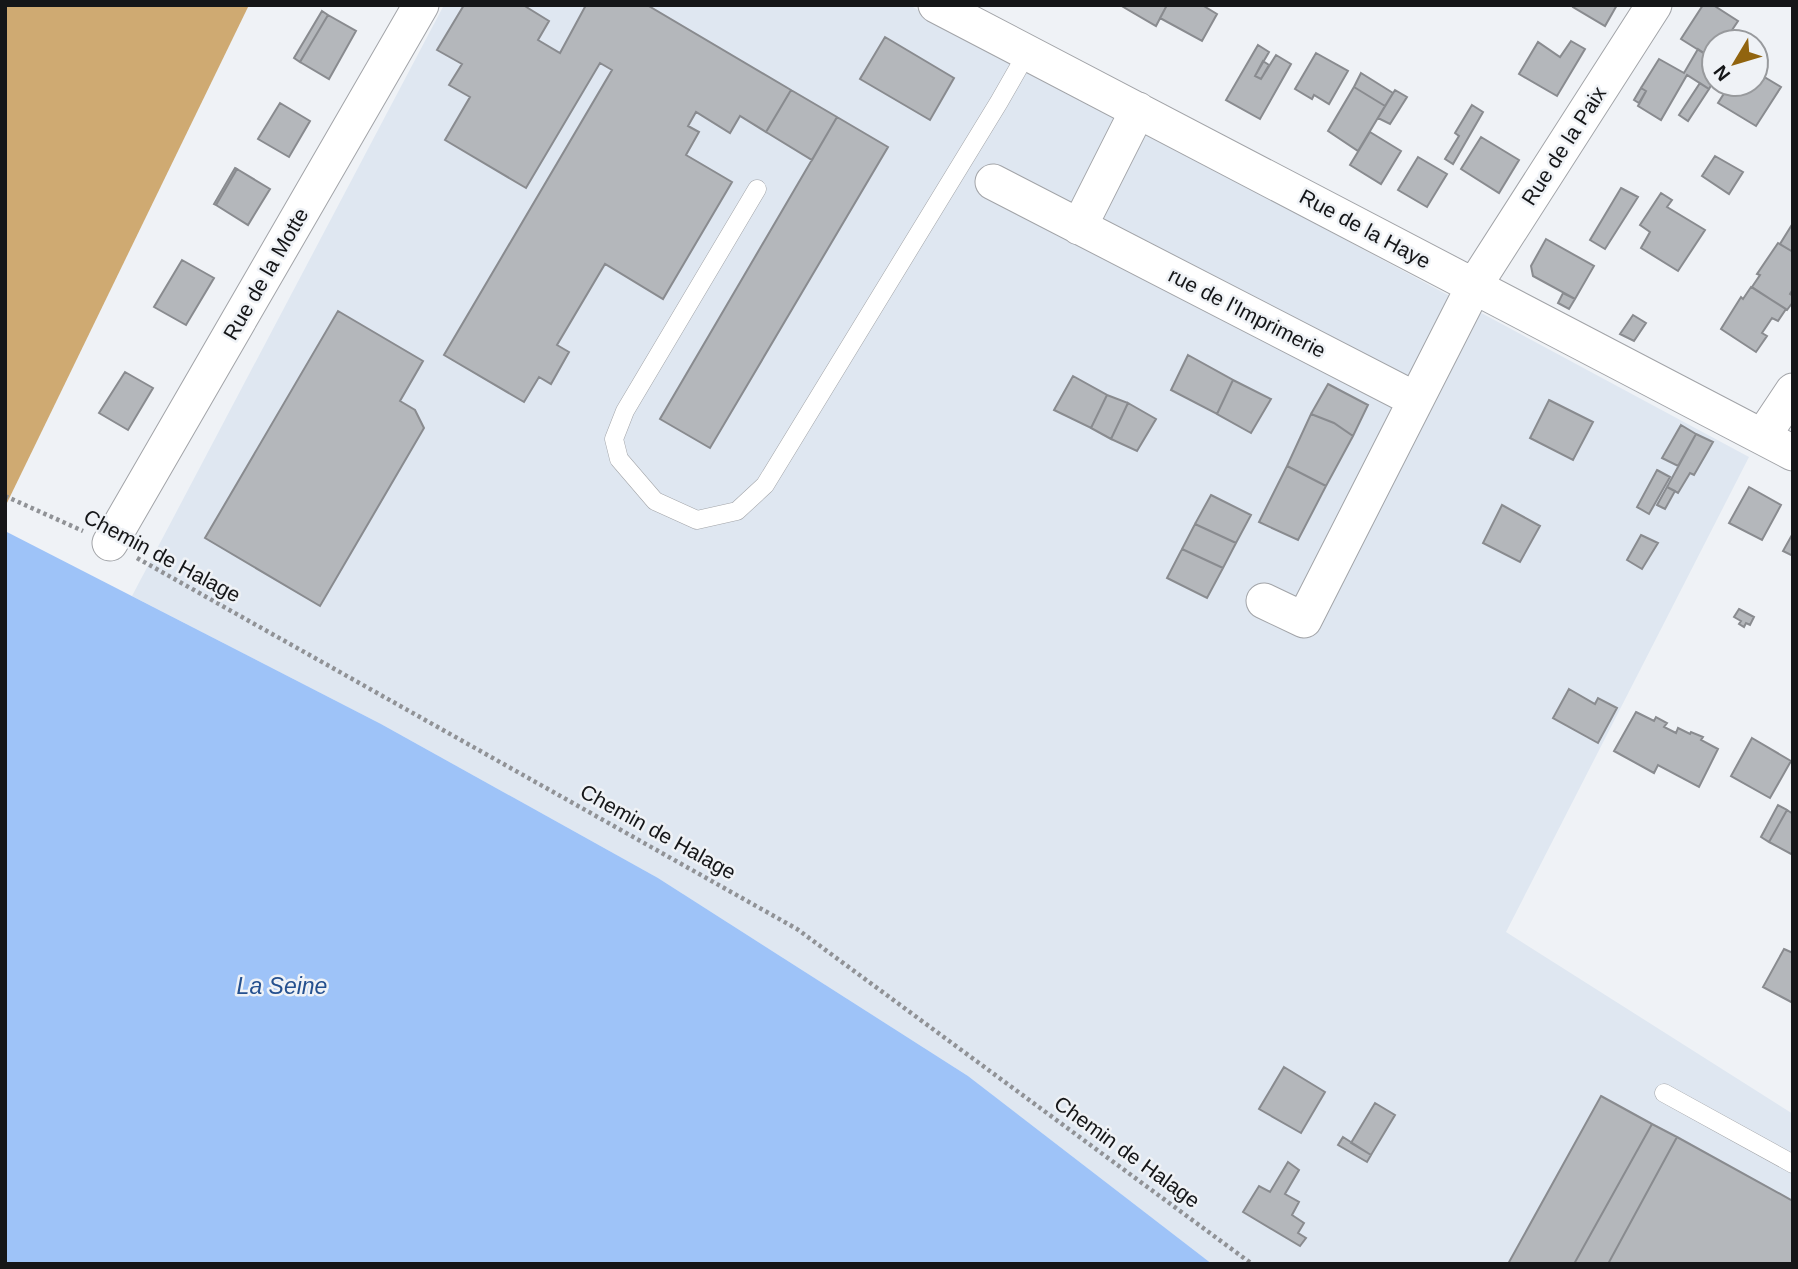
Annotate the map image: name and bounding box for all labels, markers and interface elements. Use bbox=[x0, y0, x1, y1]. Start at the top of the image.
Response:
north arrow bbox=[1700, 28, 1770, 98]
text: N bbox=[1709, 61, 1734, 85]
street label: Rue de la Paix bbox=[1517, 82, 1611, 209]
street label: Rue de la Haye bbox=[1296, 184, 1435, 273]
street label: Rue de la Motte bbox=[219, 204, 313, 344]
street label: rue de l'Imprimerie bbox=[1165, 263, 1330, 362]
street label: Chemin de Halage bbox=[80, 505, 244, 607]
street label: Chemin de Halage bbox=[577, 779, 740, 884]
water label: La Seine bbox=[237, 973, 327, 999]
street label: Chemin de Halage bbox=[1050, 1091, 1204, 1212]

